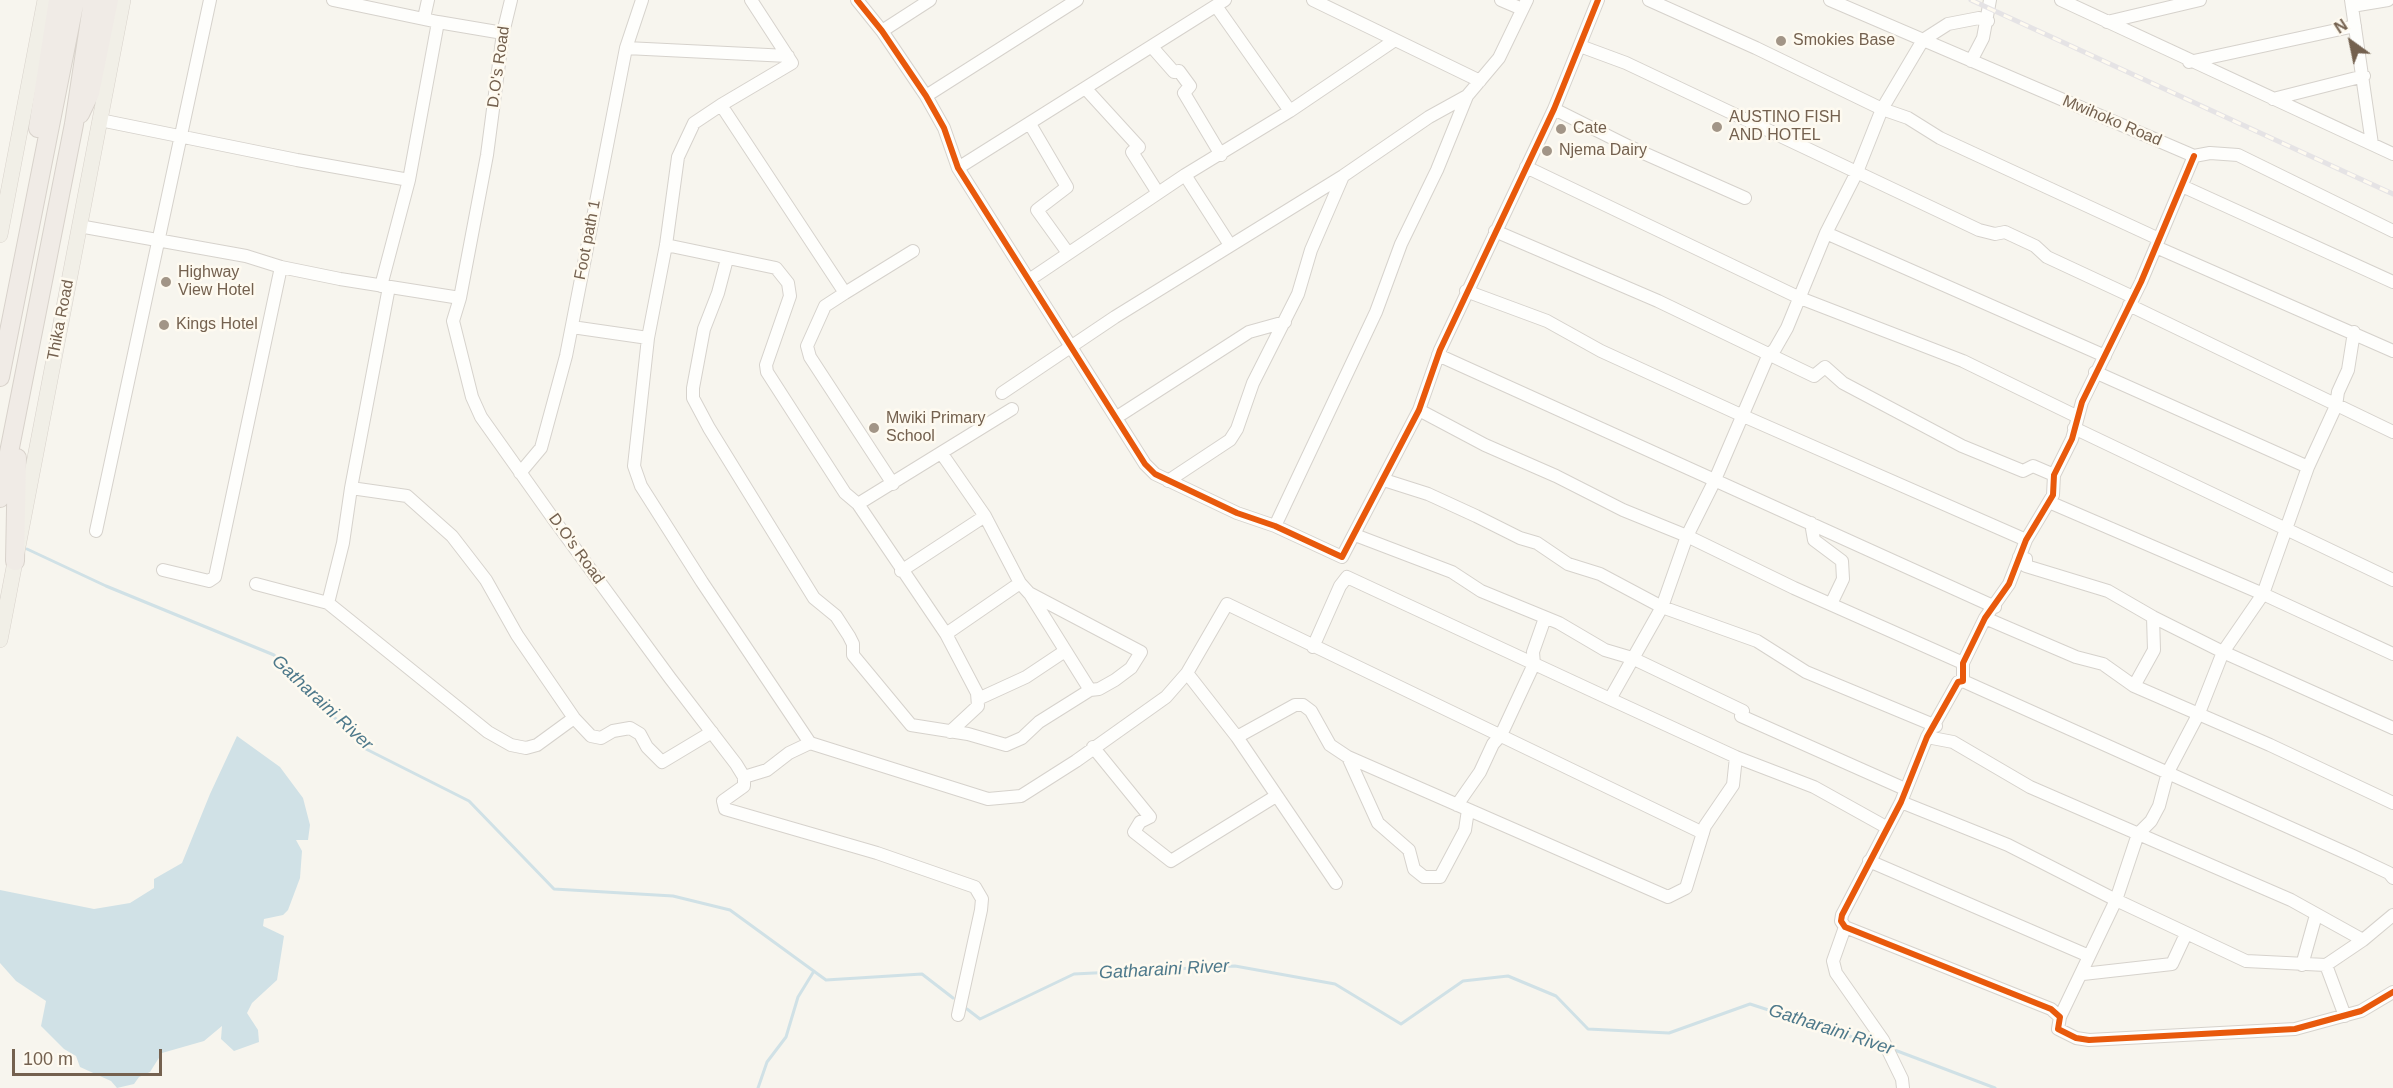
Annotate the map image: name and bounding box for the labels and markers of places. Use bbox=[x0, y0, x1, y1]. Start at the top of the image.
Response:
place label: Smokies Base bbox=[1793, 31, 1895, 51]
marker: Smokies Base bbox=[1774, 34, 1788, 48]
place label: AUSTINO FISH AND HOTEL bbox=[1729, 108, 1841, 146]
place label: Cate bbox=[1573, 119, 1607, 139]
marker: AUSTINO FISH AND HOTEL bbox=[1710, 120, 1724, 134]
marker: Cate bbox=[1554, 122, 1568, 136]
place label: Njema Dairy bbox=[1559, 141, 1647, 161]
marker: Njema Dairy bbox=[1540, 144, 1554, 158]
place label: Highway View Hotel bbox=[178, 263, 254, 301]
marker: Highway View Hotel bbox=[159, 275, 173, 289]
place label: Kings Hotel bbox=[176, 315, 258, 335]
marker: Kings Hotel bbox=[157, 318, 171, 332]
place label: Mwiki Primary School bbox=[886, 409, 986, 447]
marker: Mwiki Primary School bbox=[867, 421, 881, 435]

